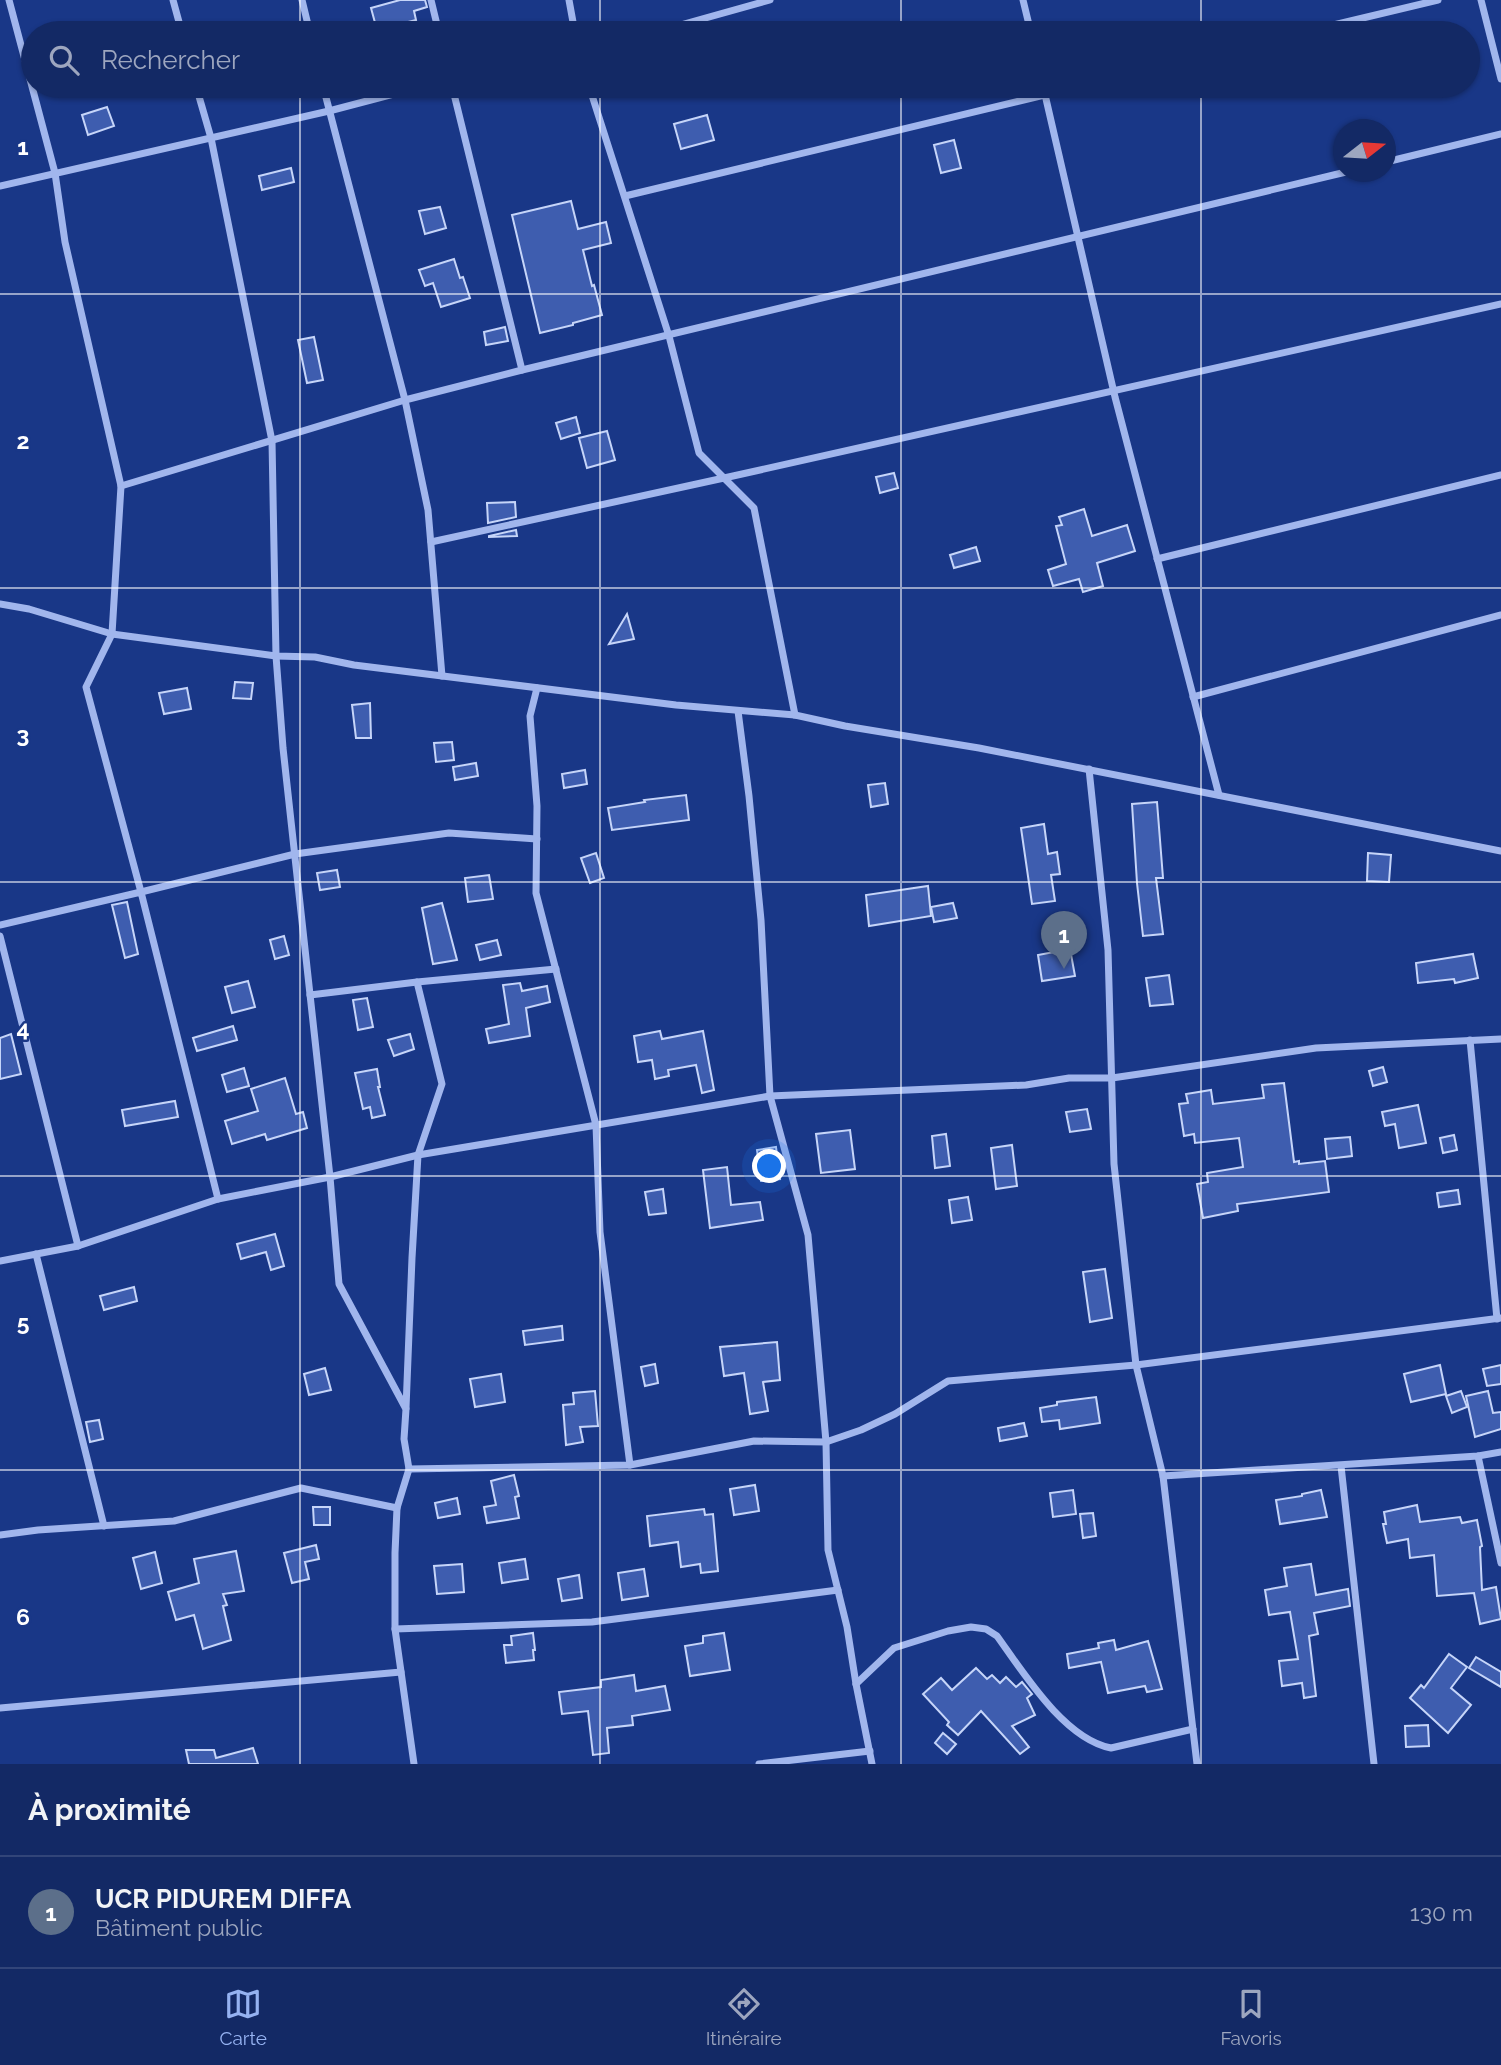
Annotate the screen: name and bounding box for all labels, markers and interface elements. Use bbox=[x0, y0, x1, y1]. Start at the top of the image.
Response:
search box bbox=[21, 21, 1480, 98]
icon: search bbox=[45, 41, 83, 79]
text: Rechercher bbox=[101, 45, 240, 75]
north arrow bbox=[1333, 119, 1396, 182]
text: 1 bbox=[17, 133, 29, 160]
text: 2 bbox=[17, 427, 29, 454]
text: 3 bbox=[17, 721, 29, 748]
pin: 1 bbox=[1041, 911, 1087, 969]
text: 4 bbox=[16, 1015, 30, 1042]
your location bbox=[752, 1149, 786, 1183]
text: 5 bbox=[17, 1309, 30, 1336]
text: 6 bbox=[16, 1603, 30, 1630]
text: À proximité bbox=[28, 1792, 191, 1827]
text: UCR PIDUREM DIFFA bbox=[95, 1884, 351, 1914]
text: 1 bbox=[45, 1899, 57, 1926]
text: 130 m bbox=[1410, 1899, 1473, 1926]
text: Bâtiment public bbox=[95, 1914, 263, 1941]
tab: Carte bbox=[219, 1985, 267, 2049]
tab: Itinéraire bbox=[706, 1985, 782, 2049]
tab: Favoris bbox=[1220, 1985, 1282, 2049]

